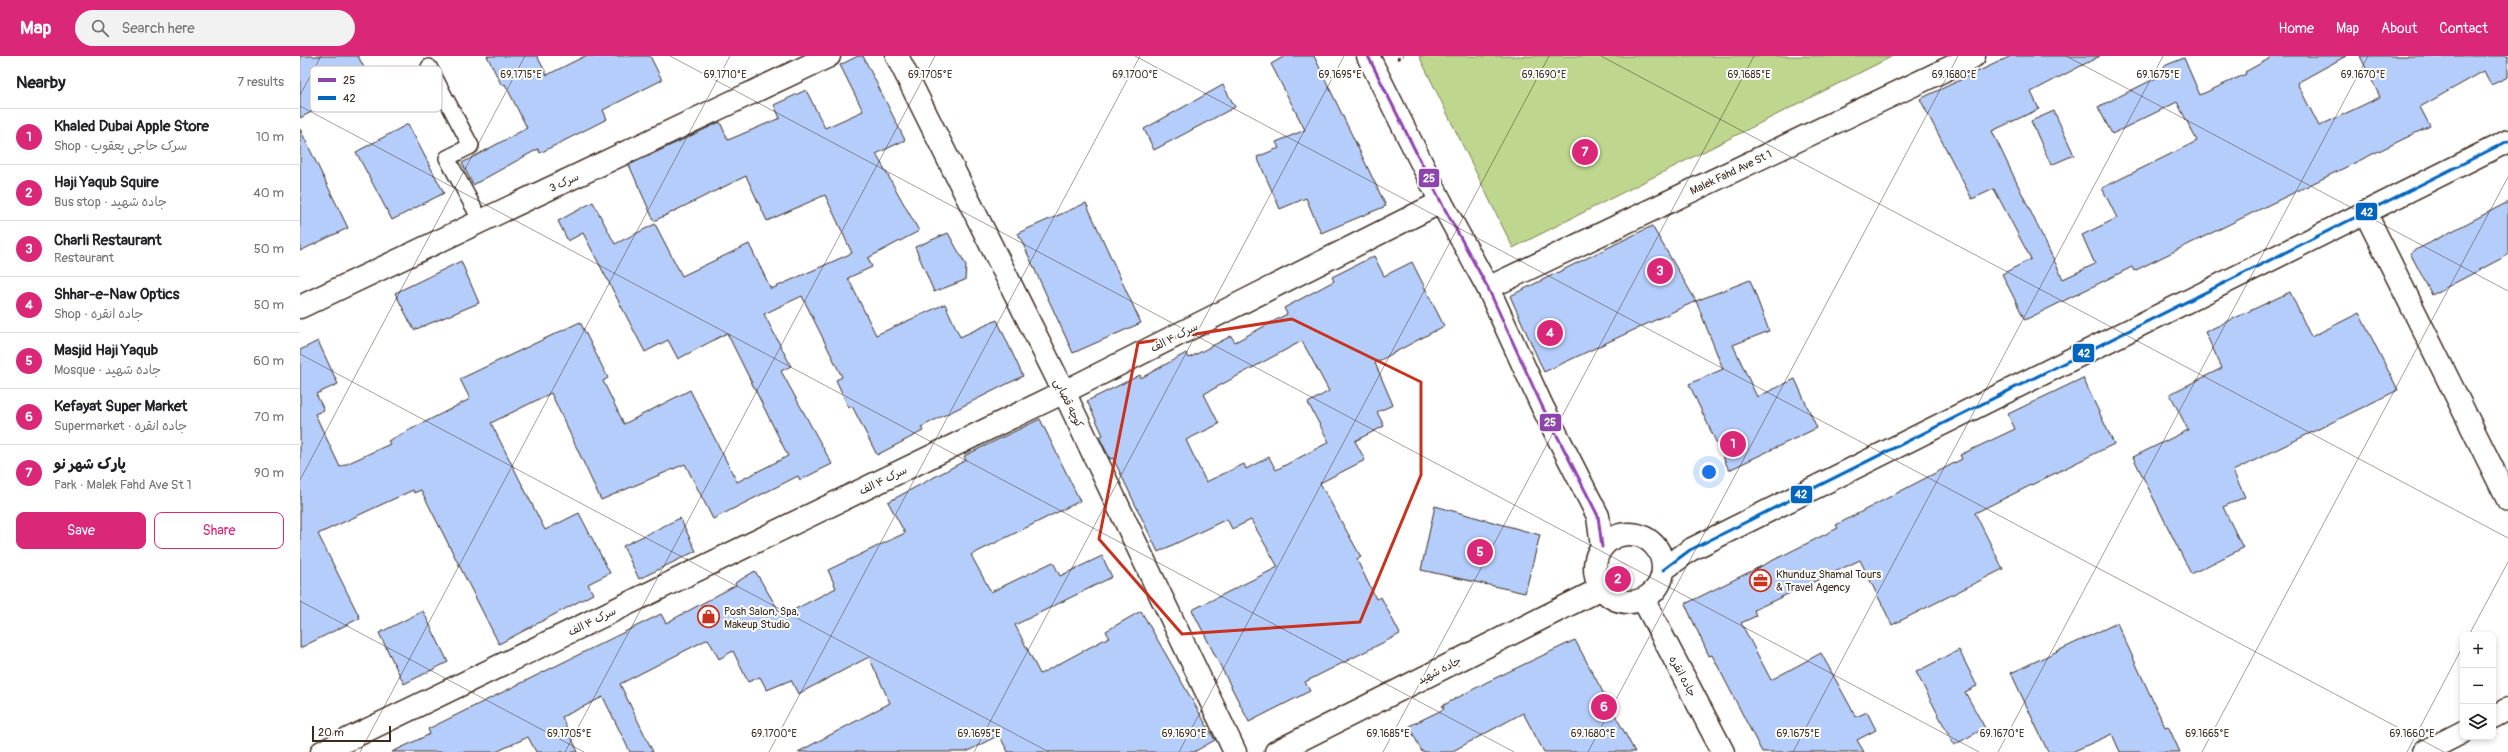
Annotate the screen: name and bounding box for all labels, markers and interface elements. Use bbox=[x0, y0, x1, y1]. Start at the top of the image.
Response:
search box bbox=[75, 10, 355, 46]
text: Map bbox=[20, 16, 51, 40]
icon: search bbox=[89, 17, 111, 39]
text: Search here bbox=[121, 19, 195, 38]
text: Home bbox=[2279, 20, 2314, 37]
text: Map bbox=[2336, 20, 2359, 37]
text: About bbox=[2381, 20, 2417, 37]
text: Contact bbox=[2439, 20, 2488, 37]
legend bbox=[310, 66, 442, 112]
text: 69.1715°E bbox=[500, 69, 542, 81]
text: 69.1710°E bbox=[704, 69, 746, 81]
text: 69.1705°E bbox=[908, 69, 952, 81]
text: 69.1700°E bbox=[1112, 69, 1158, 81]
text: 69.1695°E bbox=[1318, 69, 1362, 81]
text: 69.1690°E bbox=[1522, 69, 1566, 81]
text: 69.1685°E bbox=[1728, 69, 1770, 81]
text: 69.1680°E bbox=[1932, 69, 1976, 81]
text: 69.1675°E bbox=[2136, 69, 2180, 81]
text: 69.1670°E bbox=[2341, 69, 2385, 81]
text: Nearby bbox=[16, 72, 65, 93]
text: 7 results bbox=[237, 74, 284, 90]
text: 25 bbox=[343, 74, 355, 87]
text: 42 bbox=[343, 92, 356, 105]
text: Khaled Dubai Apple Store bbox=[54, 117, 209, 136]
text: 1 bbox=[26, 129, 32, 145]
text: 10 m bbox=[256, 129, 284, 145]
pin: 7 bbox=[1572, 137, 1598, 167]
text: Shop · سرک حاجی یعقوب bbox=[54, 138, 187, 154]
street label: Malek Fahd Ave St 1 bbox=[1688, 148, 1774, 198]
line badge: 25 bbox=[1418, 168, 1440, 188]
street label: سرک 3 bbox=[547, 170, 581, 195]
text: 25 bbox=[1423, 172, 1435, 185]
text: Haji Yaqub Squire bbox=[54, 173, 159, 192]
text: 2 bbox=[25, 185, 33, 201]
text: 40 m bbox=[253, 185, 284, 201]
text: Bus stop · جاده شهید bbox=[54, 194, 167, 210]
line badge: 42 bbox=[2355, 202, 2378, 221]
text: 42 bbox=[2360, 206, 2373, 219]
text: Charli Restaurant bbox=[54, 231, 161, 250]
text: 3 bbox=[25, 241, 33, 257]
text: 50 m bbox=[254, 241, 284, 257]
text: Restaurant bbox=[54, 250, 114, 266]
pin: 3 bbox=[1647, 256, 1673, 286]
text: Shhar-e-Naw Optics bbox=[54, 285, 179, 304]
text: 4 bbox=[25, 297, 33, 313]
text: 50 m bbox=[254, 297, 284, 313]
text: Shop · جاده انقره bbox=[54, 306, 143, 322]
pin: 4 bbox=[1537, 318, 1563, 348]
street label: سرک ۴ الف bbox=[1148, 320, 1200, 355]
text: Masjid Haji Yaqub bbox=[54, 341, 158, 360]
line badge: 42 bbox=[2072, 343, 2095, 363]
text: 42 bbox=[2077, 347, 2090, 360]
text: 5 bbox=[25, 353, 33, 369]
text: 60 m bbox=[253, 353, 284, 369]
text: Mosque · جاده شهید bbox=[54, 362, 161, 378]
street label: کوچه قصابی bbox=[1050, 377, 1086, 431]
text: Kefayat Super Market bbox=[54, 397, 187, 416]
text: 6 bbox=[25, 409, 33, 425]
text: 70 m bbox=[254, 409, 284, 425]
line badge: 25 bbox=[1539, 413, 1562, 432]
text: 25 bbox=[1544, 416, 1556, 429]
text: Supermarket · جاده انقره bbox=[54, 418, 187, 434]
pin: 1 bbox=[1720, 429, 1746, 459]
text: پارک شهر نو bbox=[54, 455, 126, 474]
your location bbox=[1699, 462, 1719, 482]
street label: سرک ۴ الف bbox=[857, 463, 909, 498]
text: 7 bbox=[26, 465, 32, 481]
text: 90 m bbox=[254, 465, 284, 481]
text: Park · Malek Fahd Ave St 1 bbox=[54, 477, 192, 493]
line badge: 42 bbox=[1790, 485, 1813, 504]
text: 42 bbox=[1794, 488, 1807, 501]
button: Save bbox=[16, 512, 146, 549]
button: Share bbox=[154, 512, 284, 549]
pin: 5 bbox=[1467, 537, 1493, 567]
pin: 2 bbox=[1605, 564, 1631, 594]
office icon: Khunduz Shamal Tours & Travel Agency bbox=[1748, 567, 1774, 593]
place label: Khunduz Shamal Tours & Travel Agency bbox=[1776, 568, 1881, 594]
street label: سرک ۴ الف bbox=[566, 604, 618, 639]
shop icon: Posh Salon, Spa, Makeup Studio bbox=[695, 604, 721, 630]
place label: Posh Salon, Spa, Makeup Studio bbox=[724, 605, 799, 631]
map controls bbox=[2460, 632, 2496, 740]
button: + bbox=[2460, 632, 2496, 668]
street label: جاده انقره bbox=[1666, 653, 1699, 699]
street label: جاده شهید bbox=[1415, 654, 1463, 687]
button: − bbox=[2460, 668, 2496, 704]
pin: 6 bbox=[1591, 692, 1617, 722]
button: layers bbox=[2460, 704, 2496, 740]
scale bar bbox=[312, 724, 391, 743]
text: 20 m bbox=[318, 726, 344, 739]
text: 69.1705°E bbox=[547, 728, 591, 740]
text: 69.1700°E bbox=[751, 728, 797, 740]
text: 69.1695°E bbox=[957, 728, 1001, 740]
text: 69.1690°E bbox=[1162, 728, 1206, 740]
text: 69.1685°E bbox=[1367, 728, 1409, 740]
text: 69.1680°E bbox=[1571, 728, 1615, 740]
text: 69.1675°E bbox=[1776, 728, 1820, 740]
text: 69.1670°E bbox=[1980, 728, 2024, 740]
text: 69.1665°E bbox=[2185, 728, 2229, 740]
text: 69.1660°E bbox=[2389, 728, 2435, 740]

